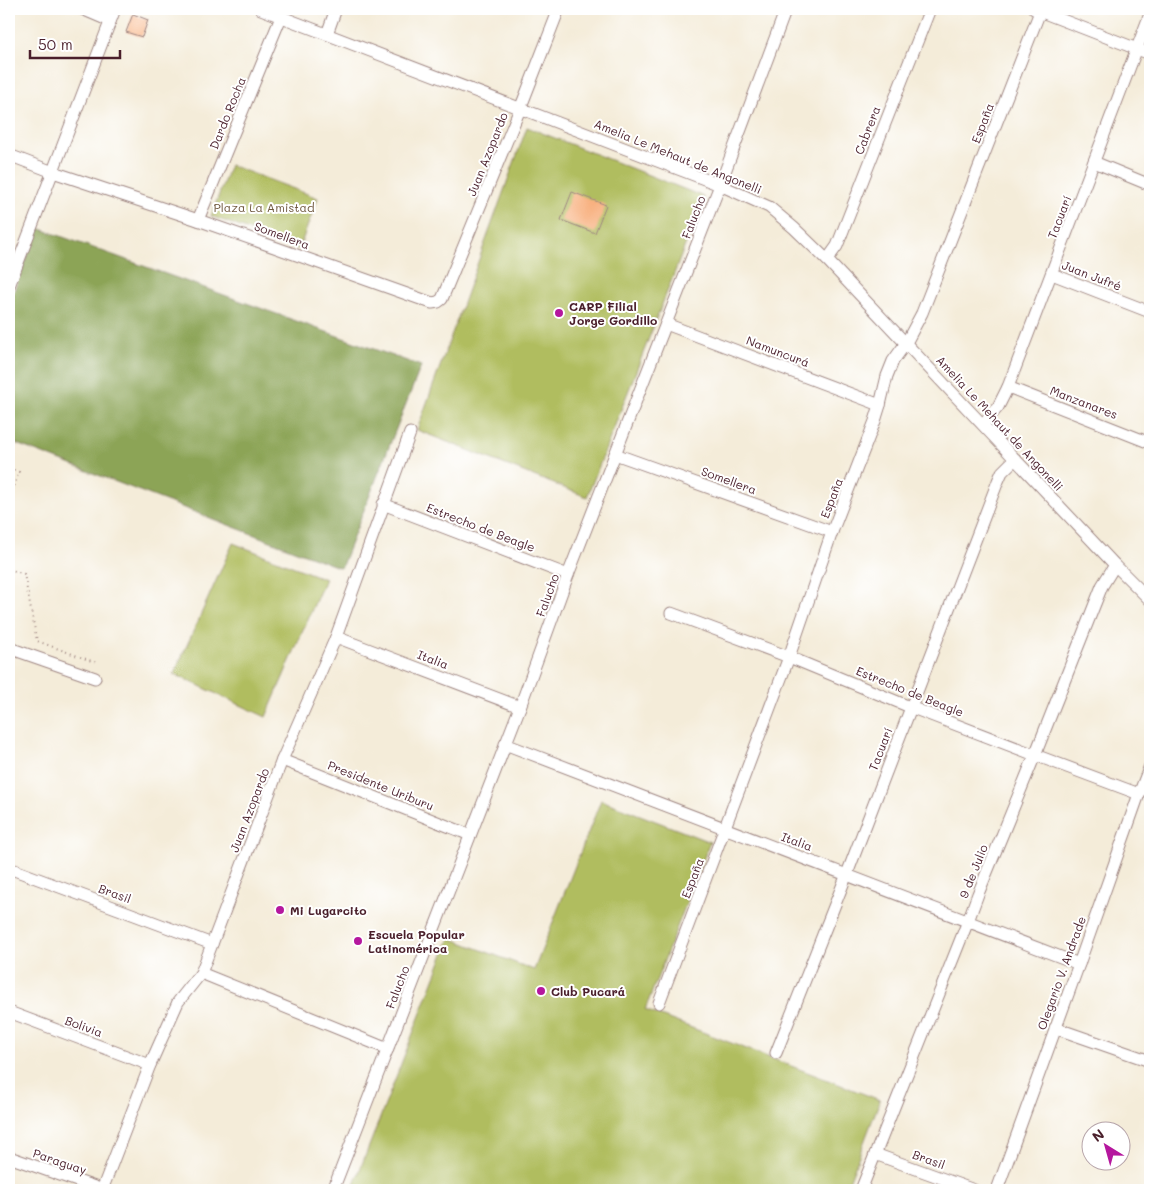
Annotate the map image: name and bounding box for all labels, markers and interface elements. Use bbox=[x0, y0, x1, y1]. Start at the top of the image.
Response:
scale bar bbox=[30, 28, 120, 60]
text: 50 m bbox=[38, 34, 73, 54]
street label: Dardo Rocha bbox=[205, 75, 249, 151]
street label: España bbox=[967, 101, 997, 145]
street label: Cabrera bbox=[850, 103, 884, 157]
street label: Juan Azopardo bbox=[463, 110, 511, 198]
street label: Amelia Le Mehaut de Angonelli bbox=[592, 115, 764, 197]
street label: Falucho bbox=[678, 193, 708, 241]
street label: Tacuarí bbox=[1043, 193, 1075, 241]
park label: Plaza La Amistad bbox=[213, 199, 315, 215]
street label: Somellera bbox=[252, 218, 312, 252]
street label: Juan Jufré bbox=[1060, 256, 1124, 294]
place label: CARP Filial Jorge Gordillo bbox=[569, 298, 657, 328]
marker: CARP Filial Jorge Gordillo bbox=[553, 307, 565, 319]
street label: Namuncurá bbox=[744, 332, 812, 370]
street label: Amelia Le Mehaut de Angonelli bbox=[933, 352, 1067, 494]
street label: Manzanares bbox=[1048, 382, 1120, 422]
street label: Somellera bbox=[699, 463, 759, 497]
street label: España bbox=[816, 476, 846, 520]
street label: Estrecho de Beagle bbox=[425, 499, 537, 555]
street label: Falucho bbox=[532, 571, 562, 619]
street label: Italia bbox=[415, 646, 451, 672]
street label: Estrecho de Beagle bbox=[854, 662, 966, 720]
street label: Tacuarí bbox=[864, 725, 896, 773]
street label: Presidente Uriburu bbox=[326, 756, 436, 814]
street label: Juan Azopardo bbox=[226, 766, 272, 854]
street label: Italia bbox=[779, 828, 815, 854]
street label: 9 de Julio bbox=[955, 842, 991, 900]
street label: España bbox=[677, 856, 707, 900]
street label: Brasil bbox=[97, 880, 133, 906]
place label: Mi Lugarcito bbox=[290, 902, 367, 918]
marker: Mi Lugarcito bbox=[274, 904, 286, 916]
street label: Olegario V. Andrade bbox=[1033, 914, 1089, 1032]
place label: Escuela Popular Latinomérica bbox=[368, 926, 465, 956]
marker: Escuela Popular Latinomérica bbox=[352, 935, 364, 947]
street label: Falucho bbox=[382, 963, 412, 1011]
place label: Club Pucará bbox=[551, 983, 625, 999]
marker: Club Pucará bbox=[535, 985, 547, 997]
street label: Bolivia bbox=[63, 1012, 105, 1040]
north arrow bbox=[1082, 1122, 1132, 1172]
text: N bbox=[1088, 1124, 1108, 1146]
street label: Paraguay bbox=[31, 1144, 89, 1178]
street label: Brasil bbox=[911, 1146, 947, 1172]

